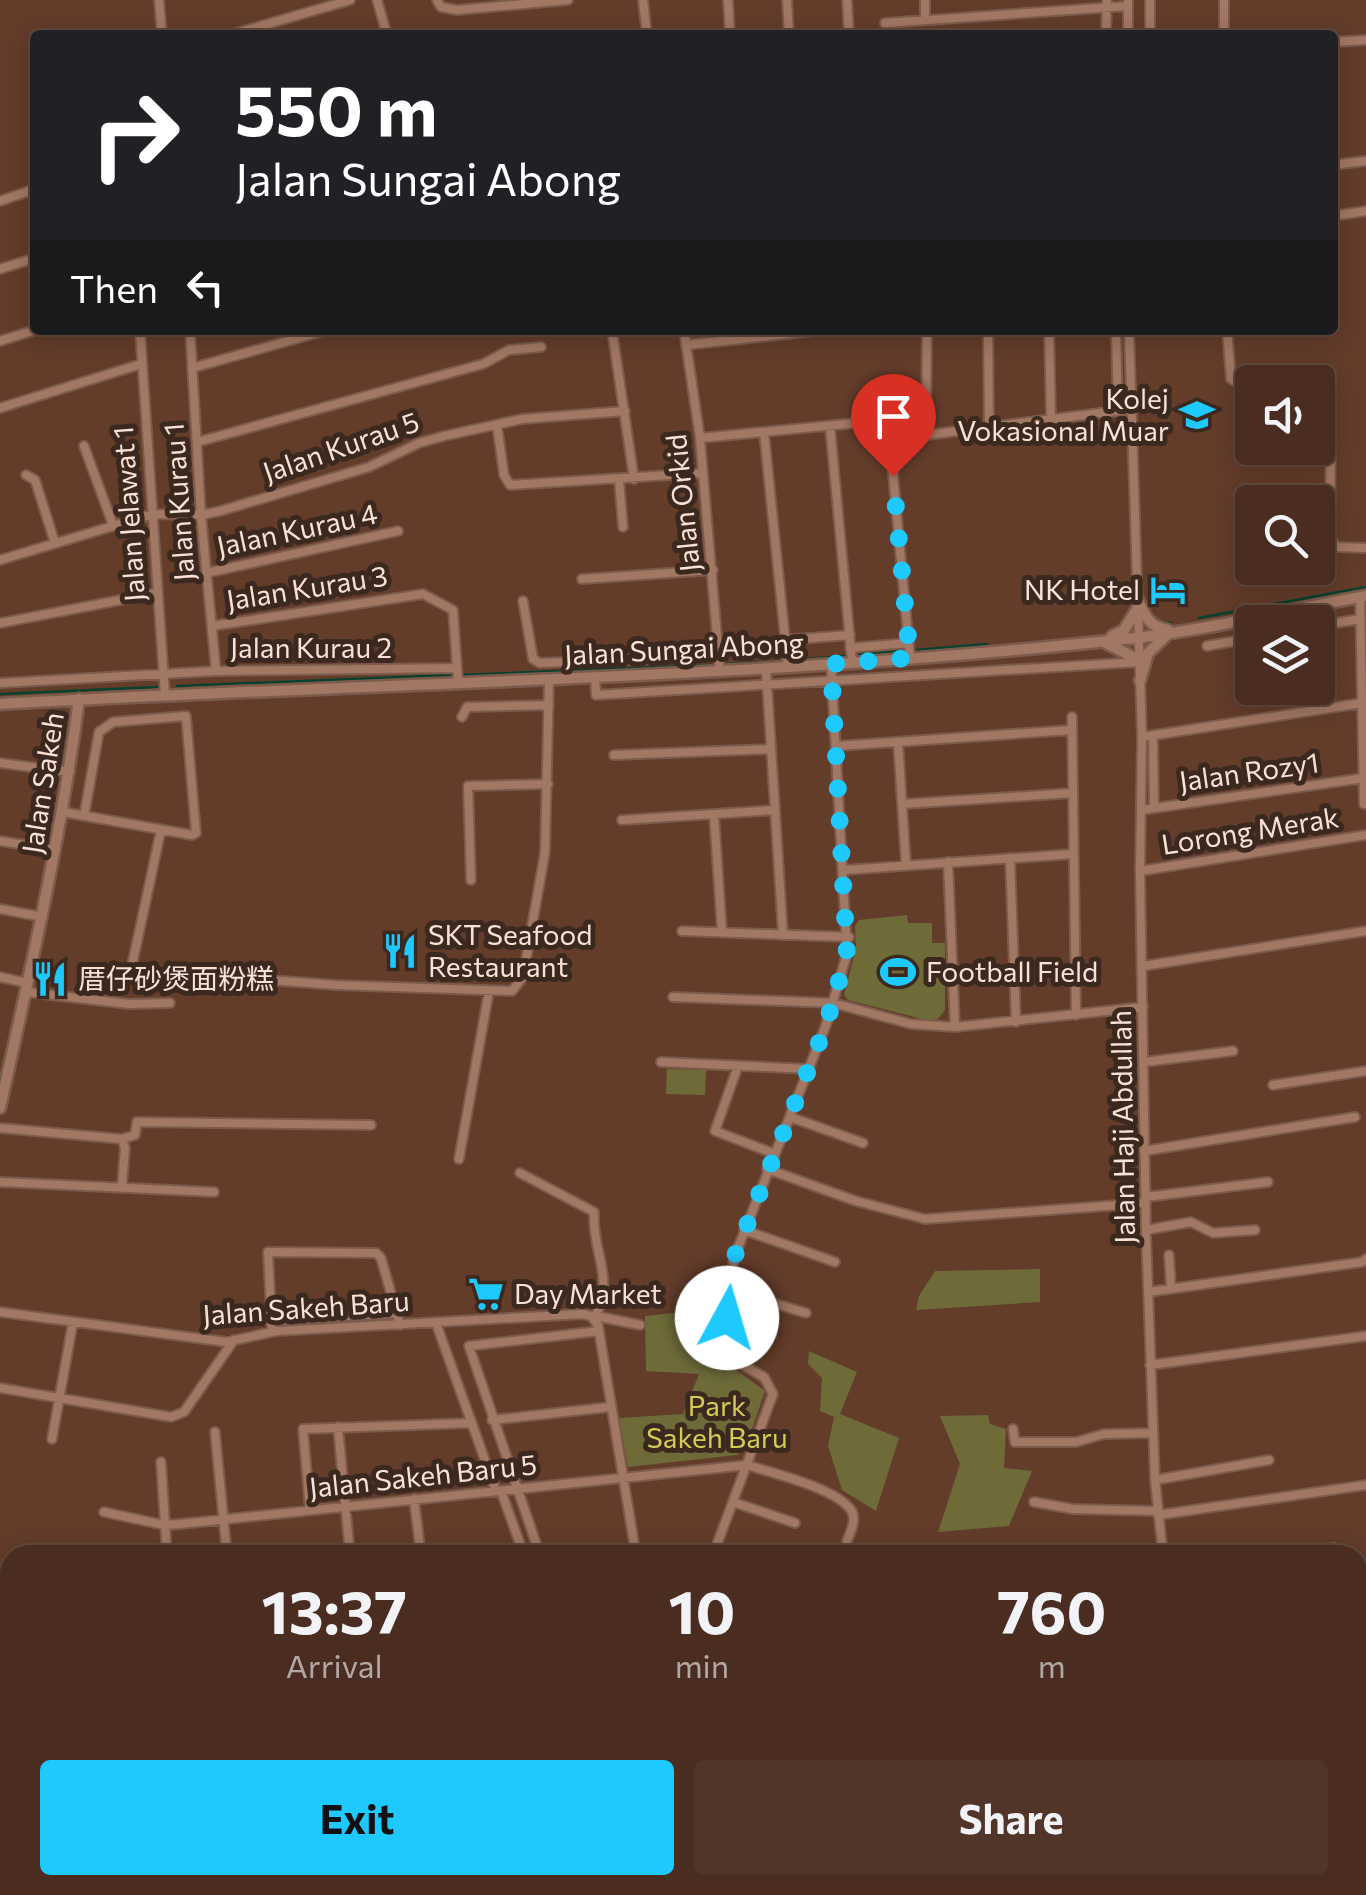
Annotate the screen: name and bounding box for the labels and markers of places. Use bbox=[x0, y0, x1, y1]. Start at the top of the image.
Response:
pin bbox=[851, 374, 936, 477]
place label: Kolej Vokasional Muar bbox=[957, 381, 1169, 447]
school or university icon: Kolej Vokasional Muar bbox=[1178, 396, 1216, 434]
hotel icon: NK Hotel bbox=[1149, 571, 1187, 609]
place label: NK Hotel bbox=[1024, 572, 1140, 606]
place label: SKT Seafood Restaurant bbox=[428, 917, 592, 983]
restaurant icon: SKT Seafood Restaurant bbox=[381, 932, 419, 970]
sports icon: Football Field bbox=[879, 953, 917, 991]
place label: Football Field bbox=[926, 954, 1098, 988]
restaurant icon: 厝仔砂煲面粉糕 bbox=[31, 960, 69, 998]
place label: 厝仔砂煲面粉糕 bbox=[78, 961, 274, 995]
supermarket icon: Day Market bbox=[467, 1275, 505, 1313]
place label: Day Market bbox=[514, 1276, 662, 1310]

